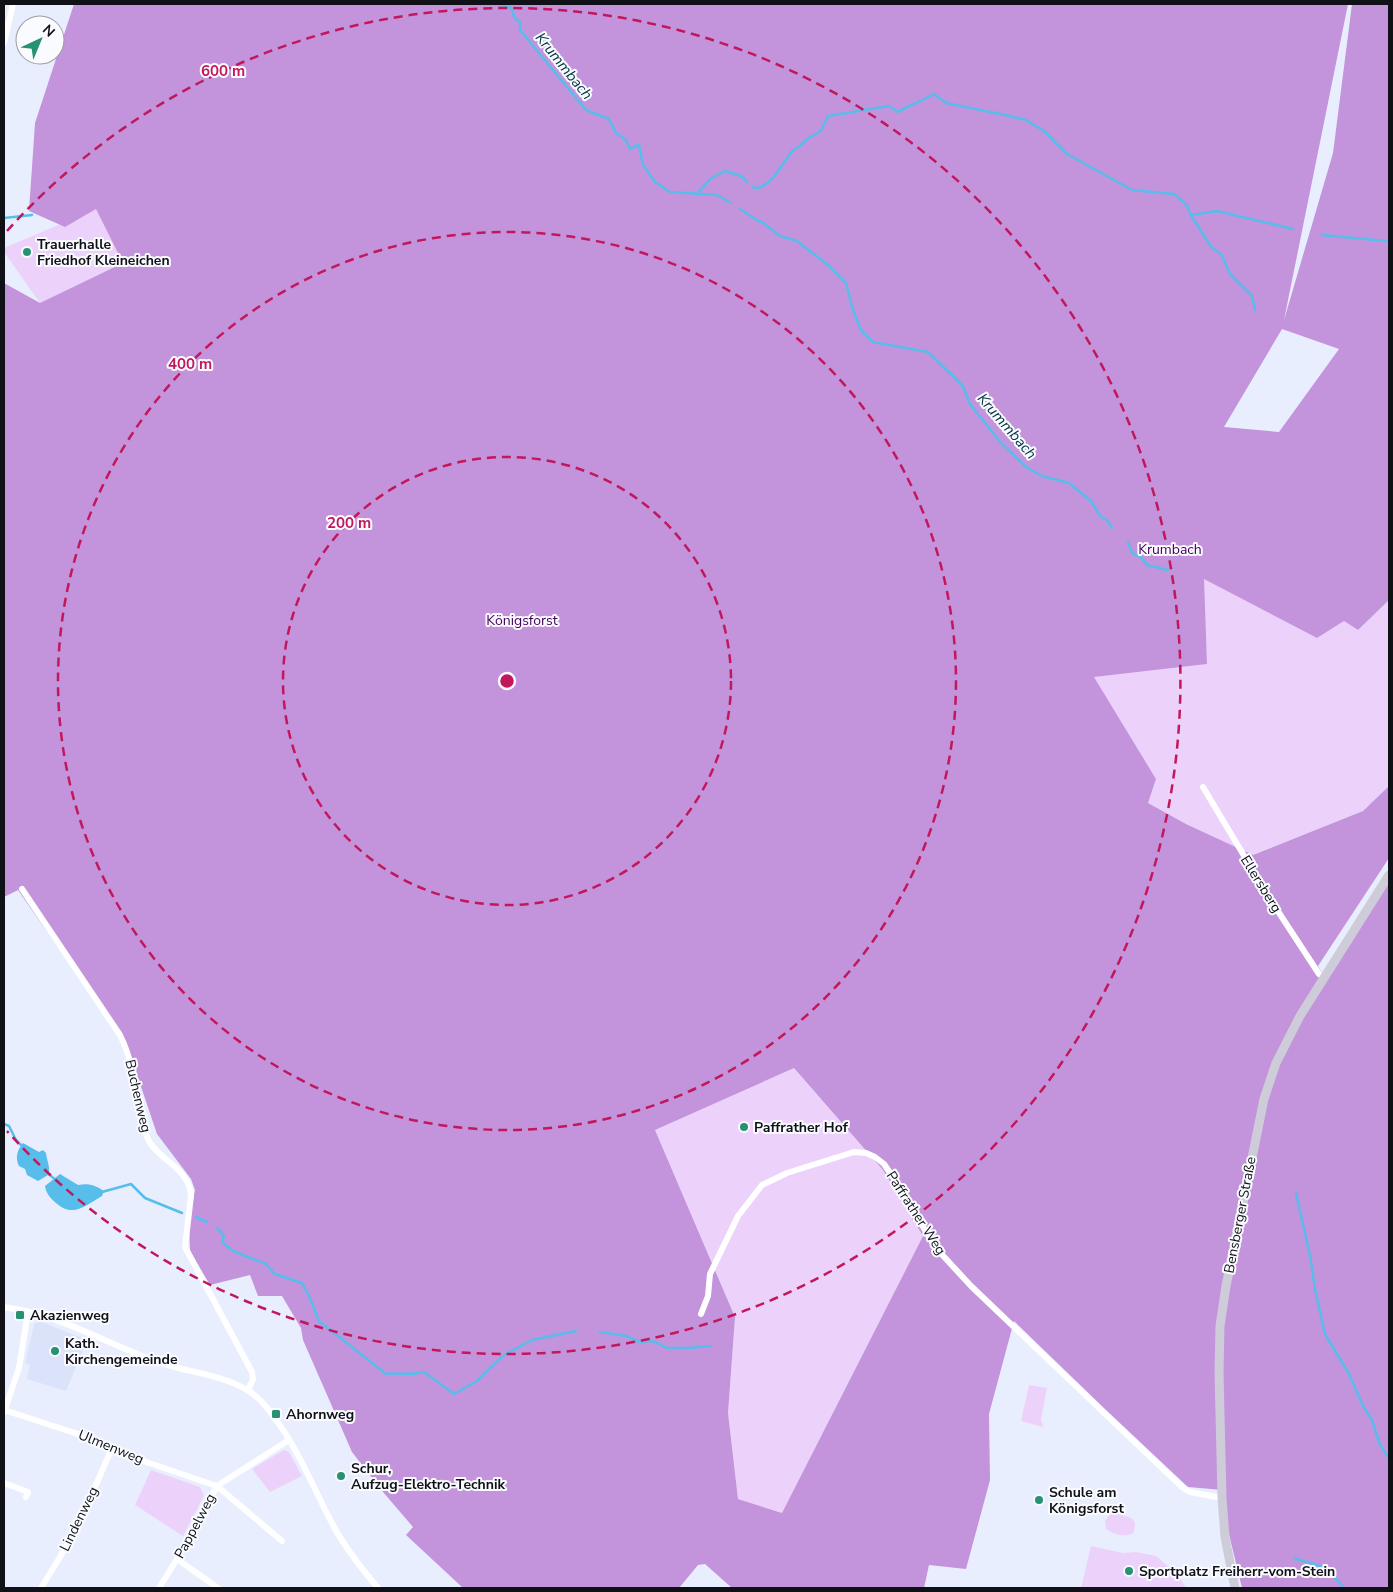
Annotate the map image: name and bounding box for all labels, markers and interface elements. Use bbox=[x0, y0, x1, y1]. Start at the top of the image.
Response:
north arrow bbox=[15, 15, 65, 65]
text: N bbox=[38, 21, 59, 41]
water label: Krummbach bbox=[531, 28, 597, 104]
text: 600 m bbox=[201, 61, 245, 81]
place label: Trauerhalle Friedhof Kleineichen bbox=[37, 235, 170, 270]
marker: Trauerhalle Friedhof Kleineichen bbox=[21, 246, 33, 258]
text: 400 m bbox=[168, 354, 212, 374]
water label: Krummbach bbox=[973, 389, 1041, 463]
text: 200 m bbox=[327, 513, 371, 533]
park label: Krumbach bbox=[1138, 540, 1202, 559]
park label: Königsforst bbox=[486, 611, 558, 630]
centre of rings bbox=[498, 672, 516, 690]
street label: Ellersberg bbox=[1236, 852, 1286, 916]
street label: Buchenweg bbox=[120, 1058, 156, 1134]
place label: Paffrather Hof bbox=[754, 1118, 849, 1137]
marker: Paffrather Hof bbox=[738, 1121, 750, 1133]
street label: Bensberger Straße bbox=[1219, 1155, 1261, 1275]
street label: Paffrather Weg bbox=[882, 1167, 950, 1259]
place label: Akazienweg bbox=[30, 1306, 109, 1325]
marker: Akazienweg bbox=[14, 1309, 26, 1321]
place label: Kath. Kirchengemeinde bbox=[65, 1334, 178, 1369]
marker: Kath. Kirchengemeinde bbox=[49, 1345, 61, 1357]
place label: Ahornweg bbox=[286, 1405, 354, 1424]
marker: Ahornweg bbox=[270, 1408, 282, 1420]
street label: Ulmenweg bbox=[75, 1425, 147, 1469]
place label: Schur, Aufzug-Elektro-Technik bbox=[351, 1459, 506, 1494]
marker: Schur, Aufzug-Elektro-Technik bbox=[335, 1470, 347, 1482]
place label: Schule am Königsforst bbox=[1049, 1483, 1124, 1518]
street label: Lindenweg bbox=[55, 1484, 103, 1554]
street label: Pappelweg bbox=[170, 1490, 220, 1562]
marker: Schule am Königsforst bbox=[1033, 1494, 1045, 1506]
place label: Sportplatz Freiherr-vom-Stein bbox=[1139, 1562, 1335, 1581]
marker: Sportplatz Freiherr-vom-Stein bbox=[1123, 1565, 1135, 1577]

